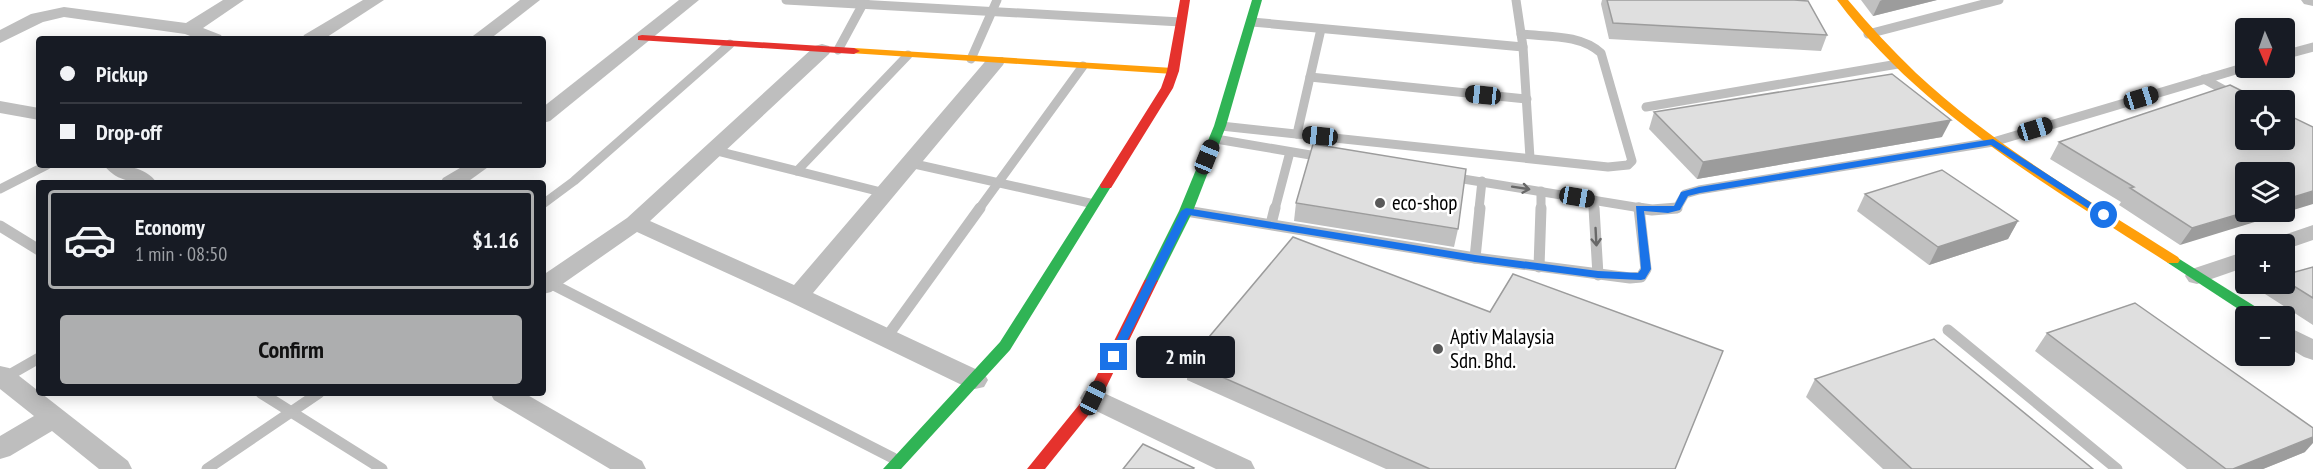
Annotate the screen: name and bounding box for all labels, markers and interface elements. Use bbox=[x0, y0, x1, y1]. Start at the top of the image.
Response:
north arrow bbox=[2235, 18, 2295, 78]
map controls bbox=[2235, 18, 2295, 366]
text: Pickup bbox=[96, 60, 148, 88]
car bbox=[1464, 84, 1502, 106]
car bbox=[2121, 84, 2161, 112]
button: locate bbox=[2235, 90, 2295, 150]
car bbox=[2015, 115, 2055, 143]
text: Drop-off bbox=[96, 118, 162, 146]
car bbox=[1301, 125, 1339, 147]
car bbox=[1192, 137, 1222, 177]
button: layers bbox=[2235, 162, 2295, 222]
one-way arrow bbox=[1511, 182, 1531, 193]
car bbox=[1558, 185, 1596, 209]
place label: eco-shop bbox=[1392, 189, 1457, 216]
marker: eco-shop bbox=[1373, 196, 1387, 210]
route start bbox=[2090, 201, 2117, 228]
icon: car bbox=[63, 213, 117, 267]
text: Economy bbox=[135, 213, 205, 241]
text: $1.16 bbox=[472, 226, 519, 254]
one-way arrow bbox=[1591, 227, 1602, 247]
button: + bbox=[2235, 234, 2295, 294]
text: 1 min · 08:50 bbox=[135, 241, 227, 267]
button: − bbox=[2235, 306, 2295, 366]
button: Confirm bbox=[60, 315, 522, 384]
place label: Aptiv Malaysia Sdn. Bhd. bbox=[1450, 323, 1554, 374]
callout: 2 min bbox=[1135, 336, 1234, 378]
marker: Aptiv Malaysia Sdn. Bhd. bbox=[1431, 342, 1445, 356]
route end bbox=[1100, 343, 1127, 370]
text: 2 min bbox=[1165, 344, 1206, 370]
car bbox=[1077, 378, 1109, 418]

